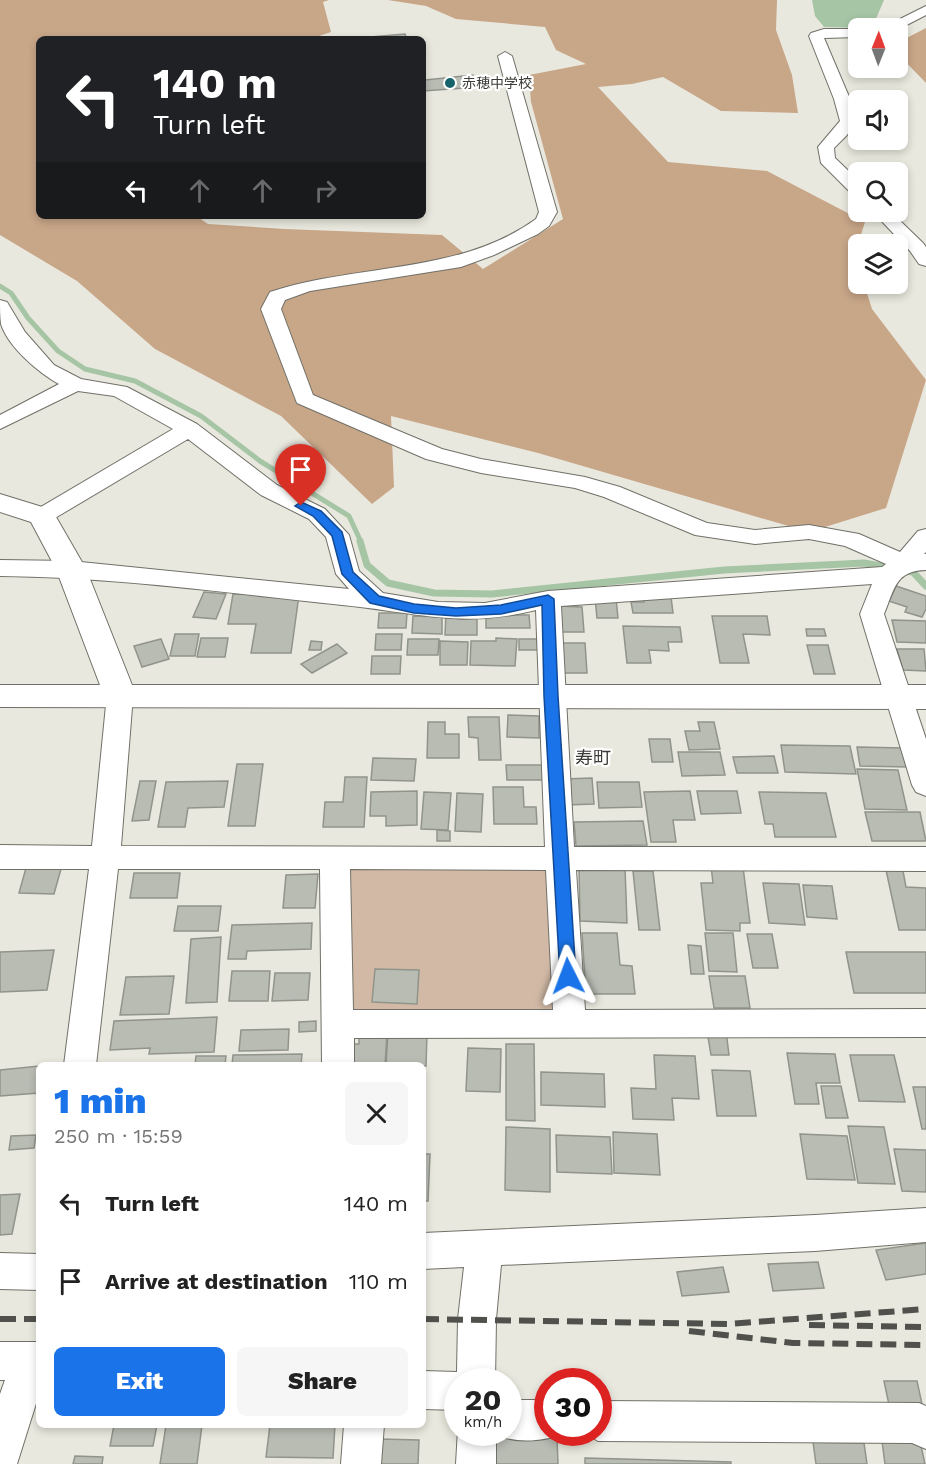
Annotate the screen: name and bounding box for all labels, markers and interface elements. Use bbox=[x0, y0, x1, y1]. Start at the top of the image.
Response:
north arrow bbox=[848, 18, 908, 78]
map controls bbox=[848, 18, 908, 294]
text: 140 m bbox=[153, 59, 277, 108]
icon: left bbox=[54, 60, 132, 138]
place label: 赤穂中学校 bbox=[462, 75, 532, 91]
marker: 赤穂中学校 bbox=[443, 76, 457, 90]
button: sound bbox=[848, 90, 908, 150]
text: Turn left bbox=[153, 109, 265, 141]
button: search bbox=[848, 162, 908, 222]
icon: left bbox=[120, 174, 153, 207]
icon: ahead bbox=[183, 174, 216, 207]
icon: ahead bbox=[246, 174, 279, 207]
icon: right bbox=[309, 174, 342, 207]
button: layers bbox=[848, 234, 908, 294]
pin bbox=[275, 444, 326, 506]
icon: arrive bbox=[284, 453, 317, 486]
district label: 寿町 bbox=[575, 747, 611, 768]
position arrow bbox=[536, 944, 600, 1008]
text: 1 min bbox=[54, 1080, 147, 1122]
button: close bbox=[345, 1082, 408, 1145]
text: 250 m · 15:59 bbox=[54, 1124, 183, 1148]
icon: left bbox=[54, 1187, 87, 1220]
text: Turn left bbox=[105, 1191, 199, 1216]
text: 140 m bbox=[344, 1191, 408, 1216]
icon: arrive bbox=[54, 1265, 87, 1298]
text: Arrive at destination bbox=[105, 1269, 328, 1294]
text: 110 m bbox=[349, 1269, 408, 1294]
button: Exit bbox=[54, 1347, 225, 1416]
button: Share bbox=[237, 1347, 408, 1416]
speed limit sign: 30 bbox=[534, 1368, 612, 1446]
text: 20 bbox=[464, 1382, 502, 1417]
text: km/h bbox=[464, 1413, 502, 1431]

